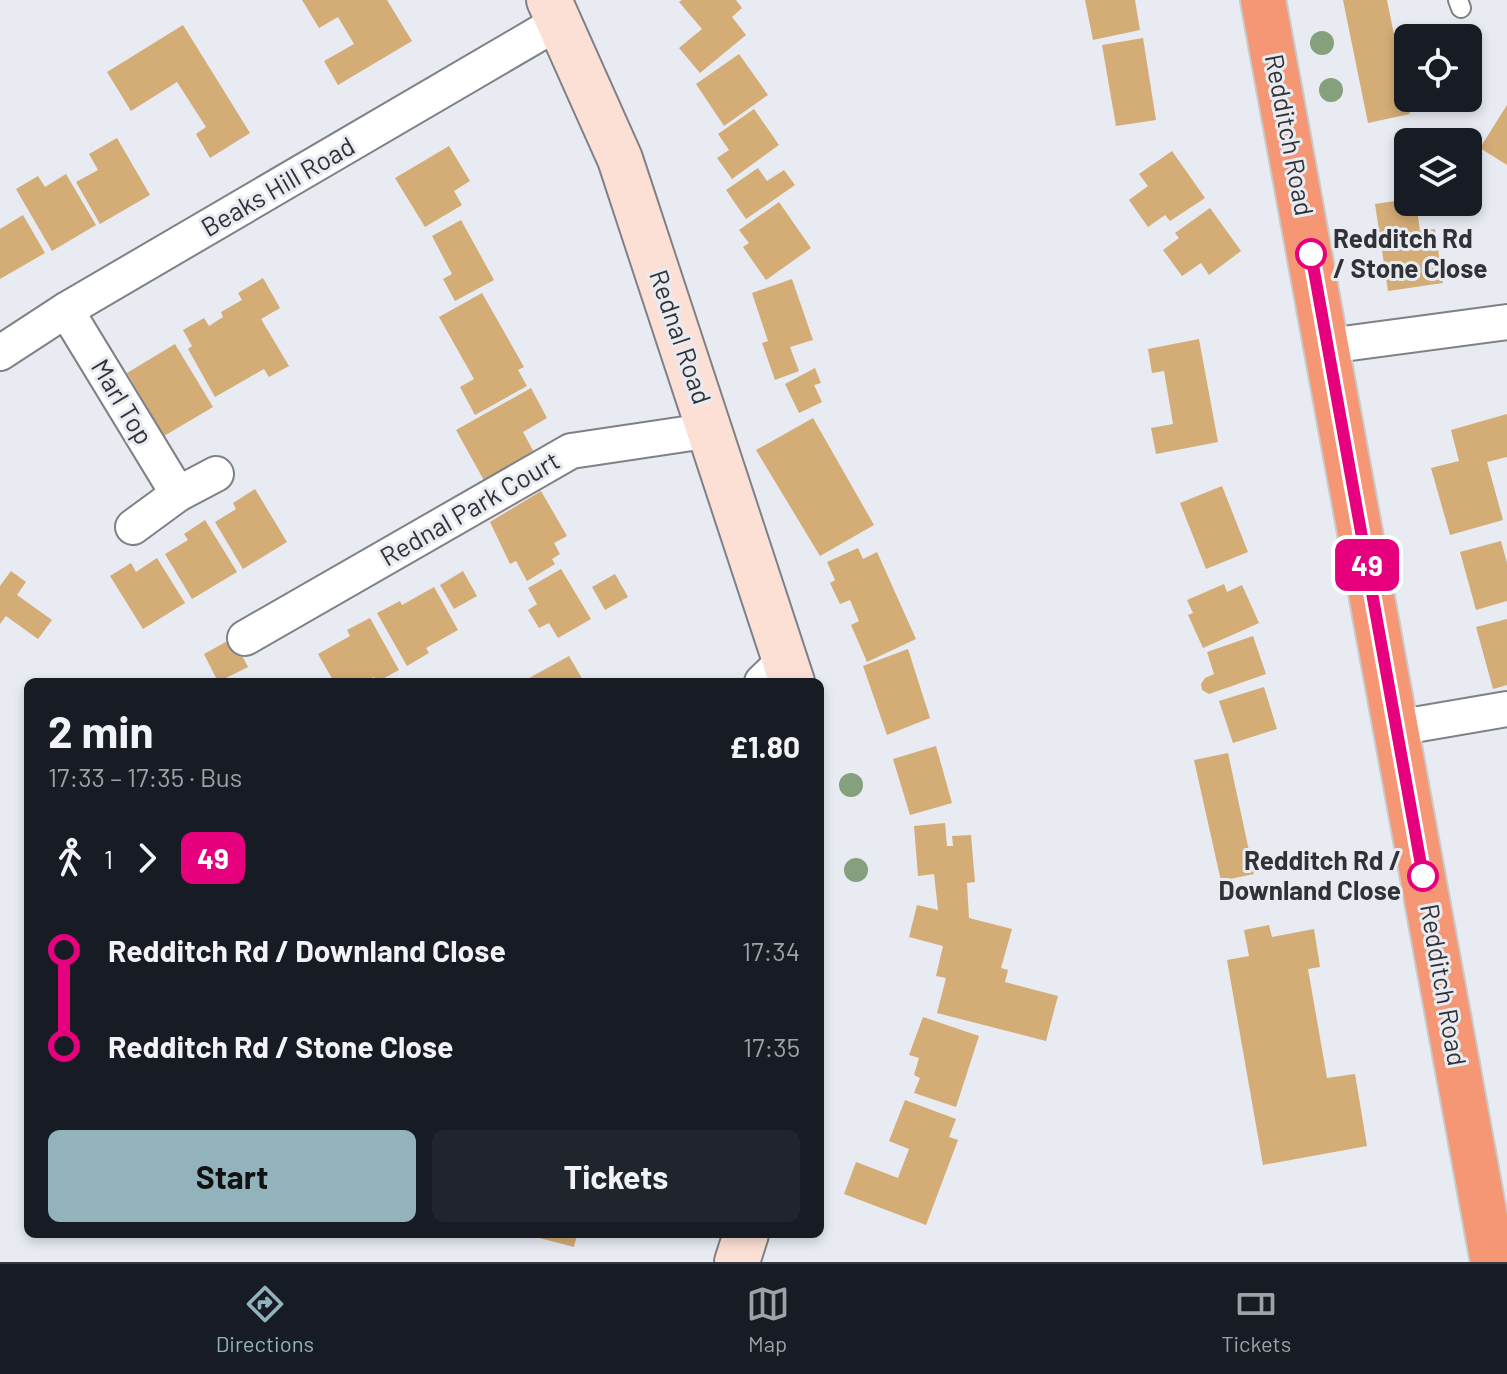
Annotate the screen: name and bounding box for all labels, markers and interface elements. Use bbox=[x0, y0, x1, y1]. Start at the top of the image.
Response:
map controls bbox=[1394, 24, 1482, 216]
button: locate bbox=[1394, 24, 1482, 112]
street label: Redditch Road bbox=[1260, 51, 1321, 218]
button: layers bbox=[1394, 128, 1482, 216]
street label: Beaks Hill Road bbox=[195, 129, 360, 242]
place label: Redditch Rd / Stone Close bbox=[1333, 222, 1488, 283]
marker: Redditch Rd / Stone Close bbox=[1296, 239, 1326, 269]
street label: Rednal Road bbox=[644, 265, 719, 408]
street label: Marl Top bbox=[86, 353, 161, 450]
street label: Rednal Park Court bbox=[374, 444, 564, 572]
line badge: 49 bbox=[1331, 539, 1403, 591]
text: 49 bbox=[1351, 548, 1383, 582]
text: 2 min bbox=[48, 704, 153, 757]
text: £1.80 bbox=[730, 728, 800, 764]
text: 17:33 – 17:35 · Bus bbox=[48, 761, 242, 792]
icon: walk bbox=[48, 836, 92, 880]
icon: forward bbox=[125, 836, 169, 880]
text: 49 bbox=[197, 841, 229, 875]
text: 1 bbox=[104, 843, 113, 874]
place label: Redditch Rd / Downland Close bbox=[1219, 844, 1401, 905]
marker: Redditch Rd / Downland Close bbox=[1408, 861, 1438, 891]
street label: Redditch Road bbox=[1415, 901, 1474, 1068]
text: Redditch Rd / Downland Close bbox=[108, 932, 506, 968]
text: 17:34 bbox=[742, 935, 800, 966]
text: Redditch Rd / Stone Close bbox=[108, 1028, 453, 1064]
text: 17:35 bbox=[743, 1031, 800, 1062]
button: Start bbox=[48, 1130, 416, 1222]
button: Tickets bbox=[432, 1130, 800, 1222]
tab: Directions bbox=[216, 1282, 314, 1356]
tab: Map bbox=[746, 1282, 790, 1356]
tab: Tickets bbox=[1221, 1282, 1291, 1356]

